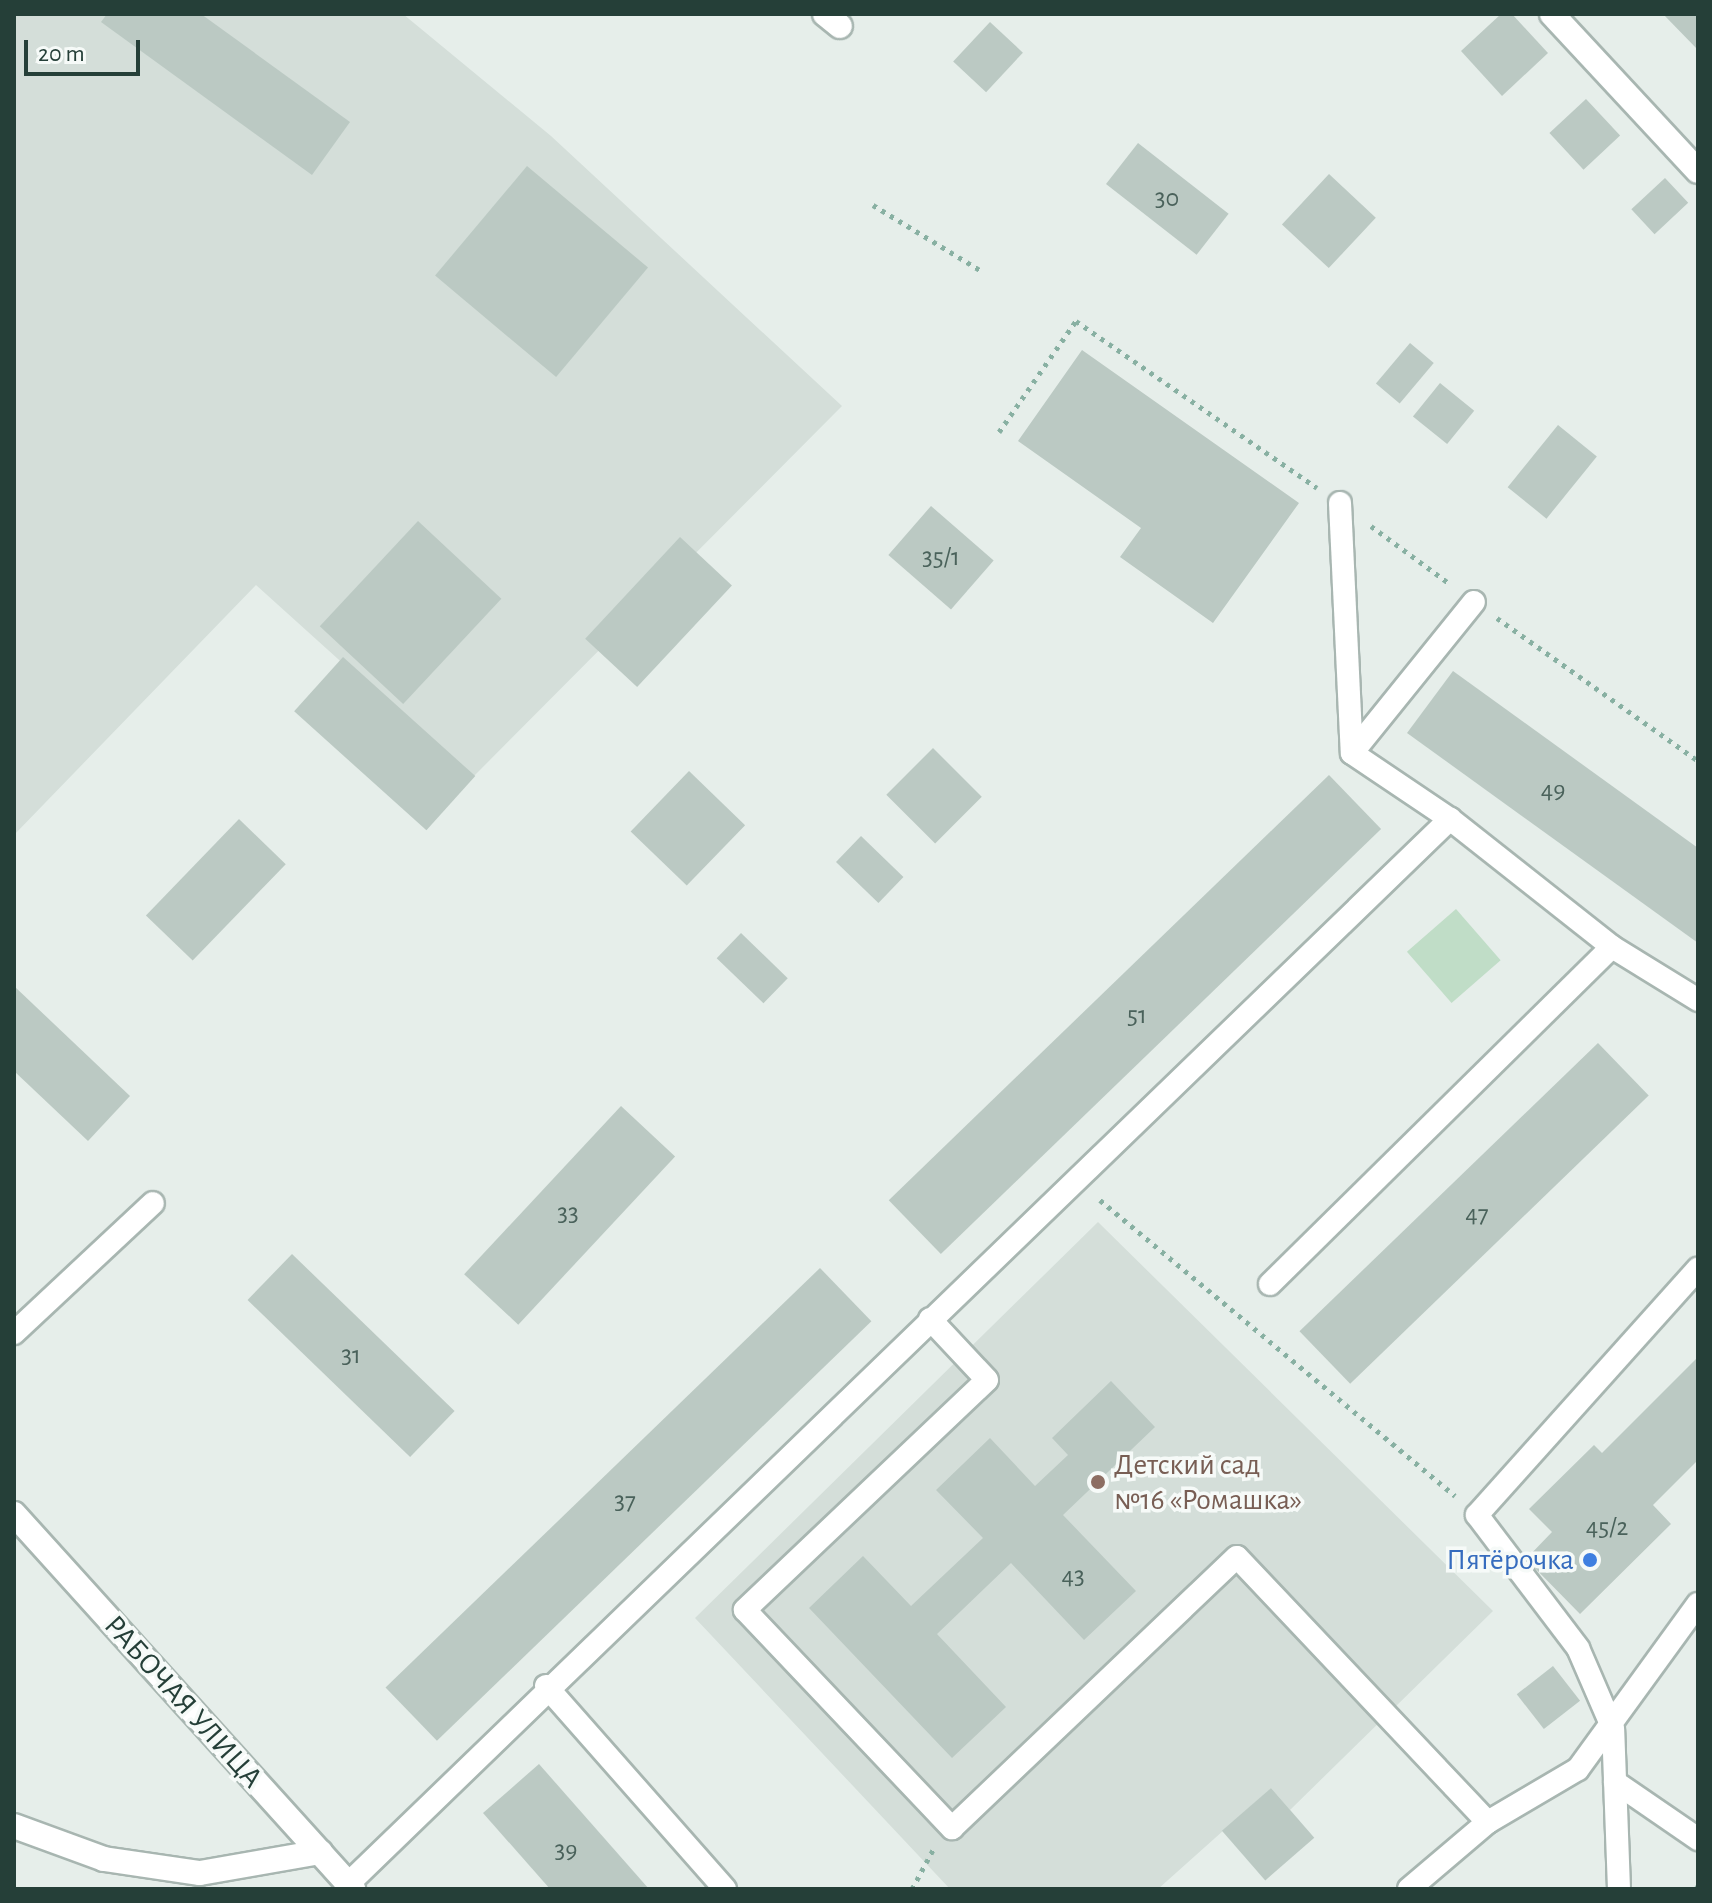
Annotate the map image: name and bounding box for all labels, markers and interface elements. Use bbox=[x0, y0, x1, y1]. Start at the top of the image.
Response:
scale bar bbox=[28, 24, 144, 74]
text: 20 m bbox=[38, 42, 85, 66]
house number: 30 bbox=[1155, 183, 1179, 215]
house number: 35/1 bbox=[922, 542, 960, 574]
house number: 49 bbox=[1541, 775, 1565, 807]
house number: 51 bbox=[1127, 1000, 1147, 1032]
house number: 33 bbox=[557, 1198, 579, 1230]
house number: 47 bbox=[1465, 1199, 1489, 1231]
house number: 31 bbox=[341, 1340, 361, 1372]
place label: Детский сад №16 «Ромашка» bbox=[1114, 1447, 1302, 1518]
marker: Детский сад №16 «Ромашка» bbox=[1089, 1473, 1107, 1491]
house number: 37 bbox=[614, 1486, 636, 1518]
house number: 45/2 bbox=[1586, 1512, 1628, 1544]
place label: Пятёрочка bbox=[1446, 1542, 1574, 1578]
marker: Пятёрочка bbox=[1581, 1551, 1599, 1569]
house number: 43 bbox=[1061, 1561, 1085, 1593]
street label: РАБОЧАЯ УЛИЦА bbox=[96, 1608, 270, 1796]
house number: 39 bbox=[555, 1835, 577, 1867]

